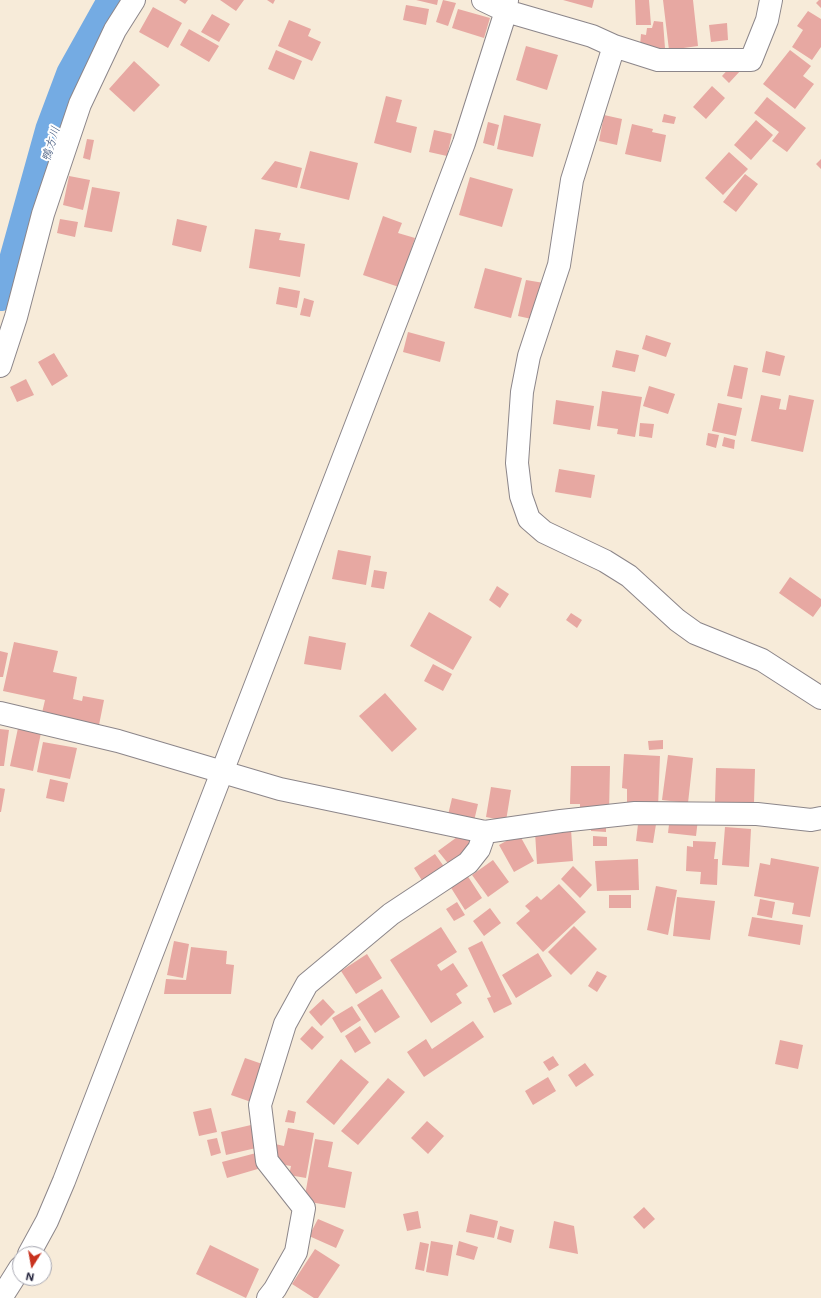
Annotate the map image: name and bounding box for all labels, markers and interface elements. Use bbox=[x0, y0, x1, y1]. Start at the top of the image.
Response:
water label: 鴨方川 bbox=[39, 125, 63, 163]
north arrow bbox=[12, 1246, 52, 1286]
text: N bbox=[24, 1269, 35, 1285]

